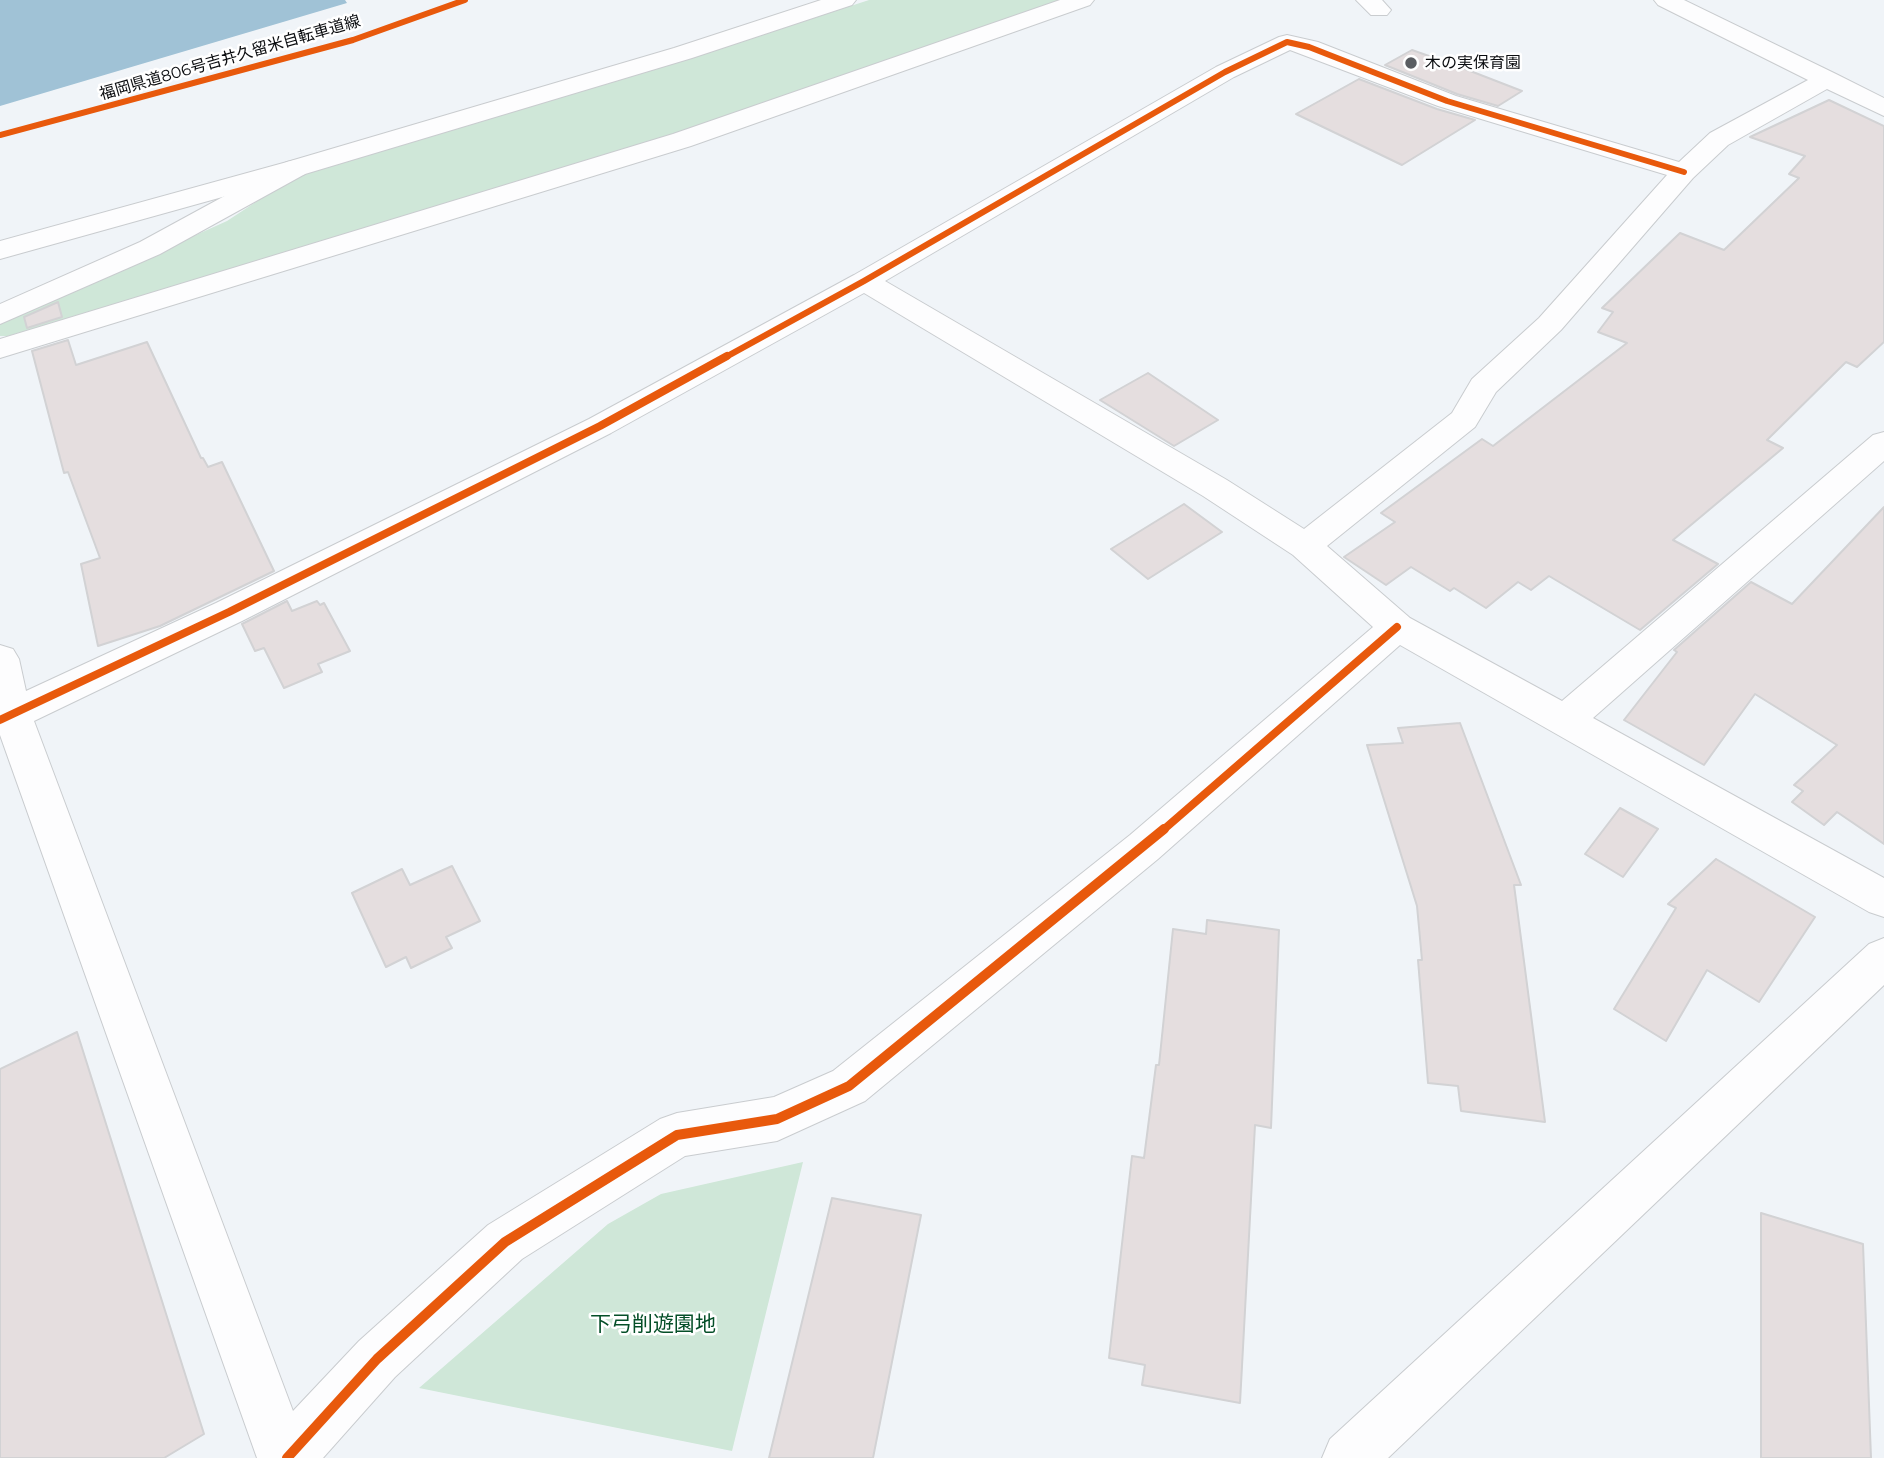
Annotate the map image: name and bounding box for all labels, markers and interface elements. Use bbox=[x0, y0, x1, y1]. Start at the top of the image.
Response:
street label: 福岡県道806号吉井久留米自転車道線 bbox=[97, 11, 363, 105]
place label: 木の実保育園 bbox=[1425, 53, 1521, 73]
marker: 木の実保育園 bbox=[1403, 55, 1419, 71]
park label: 下弓削遊園地 bbox=[590, 1312, 716, 1338]

